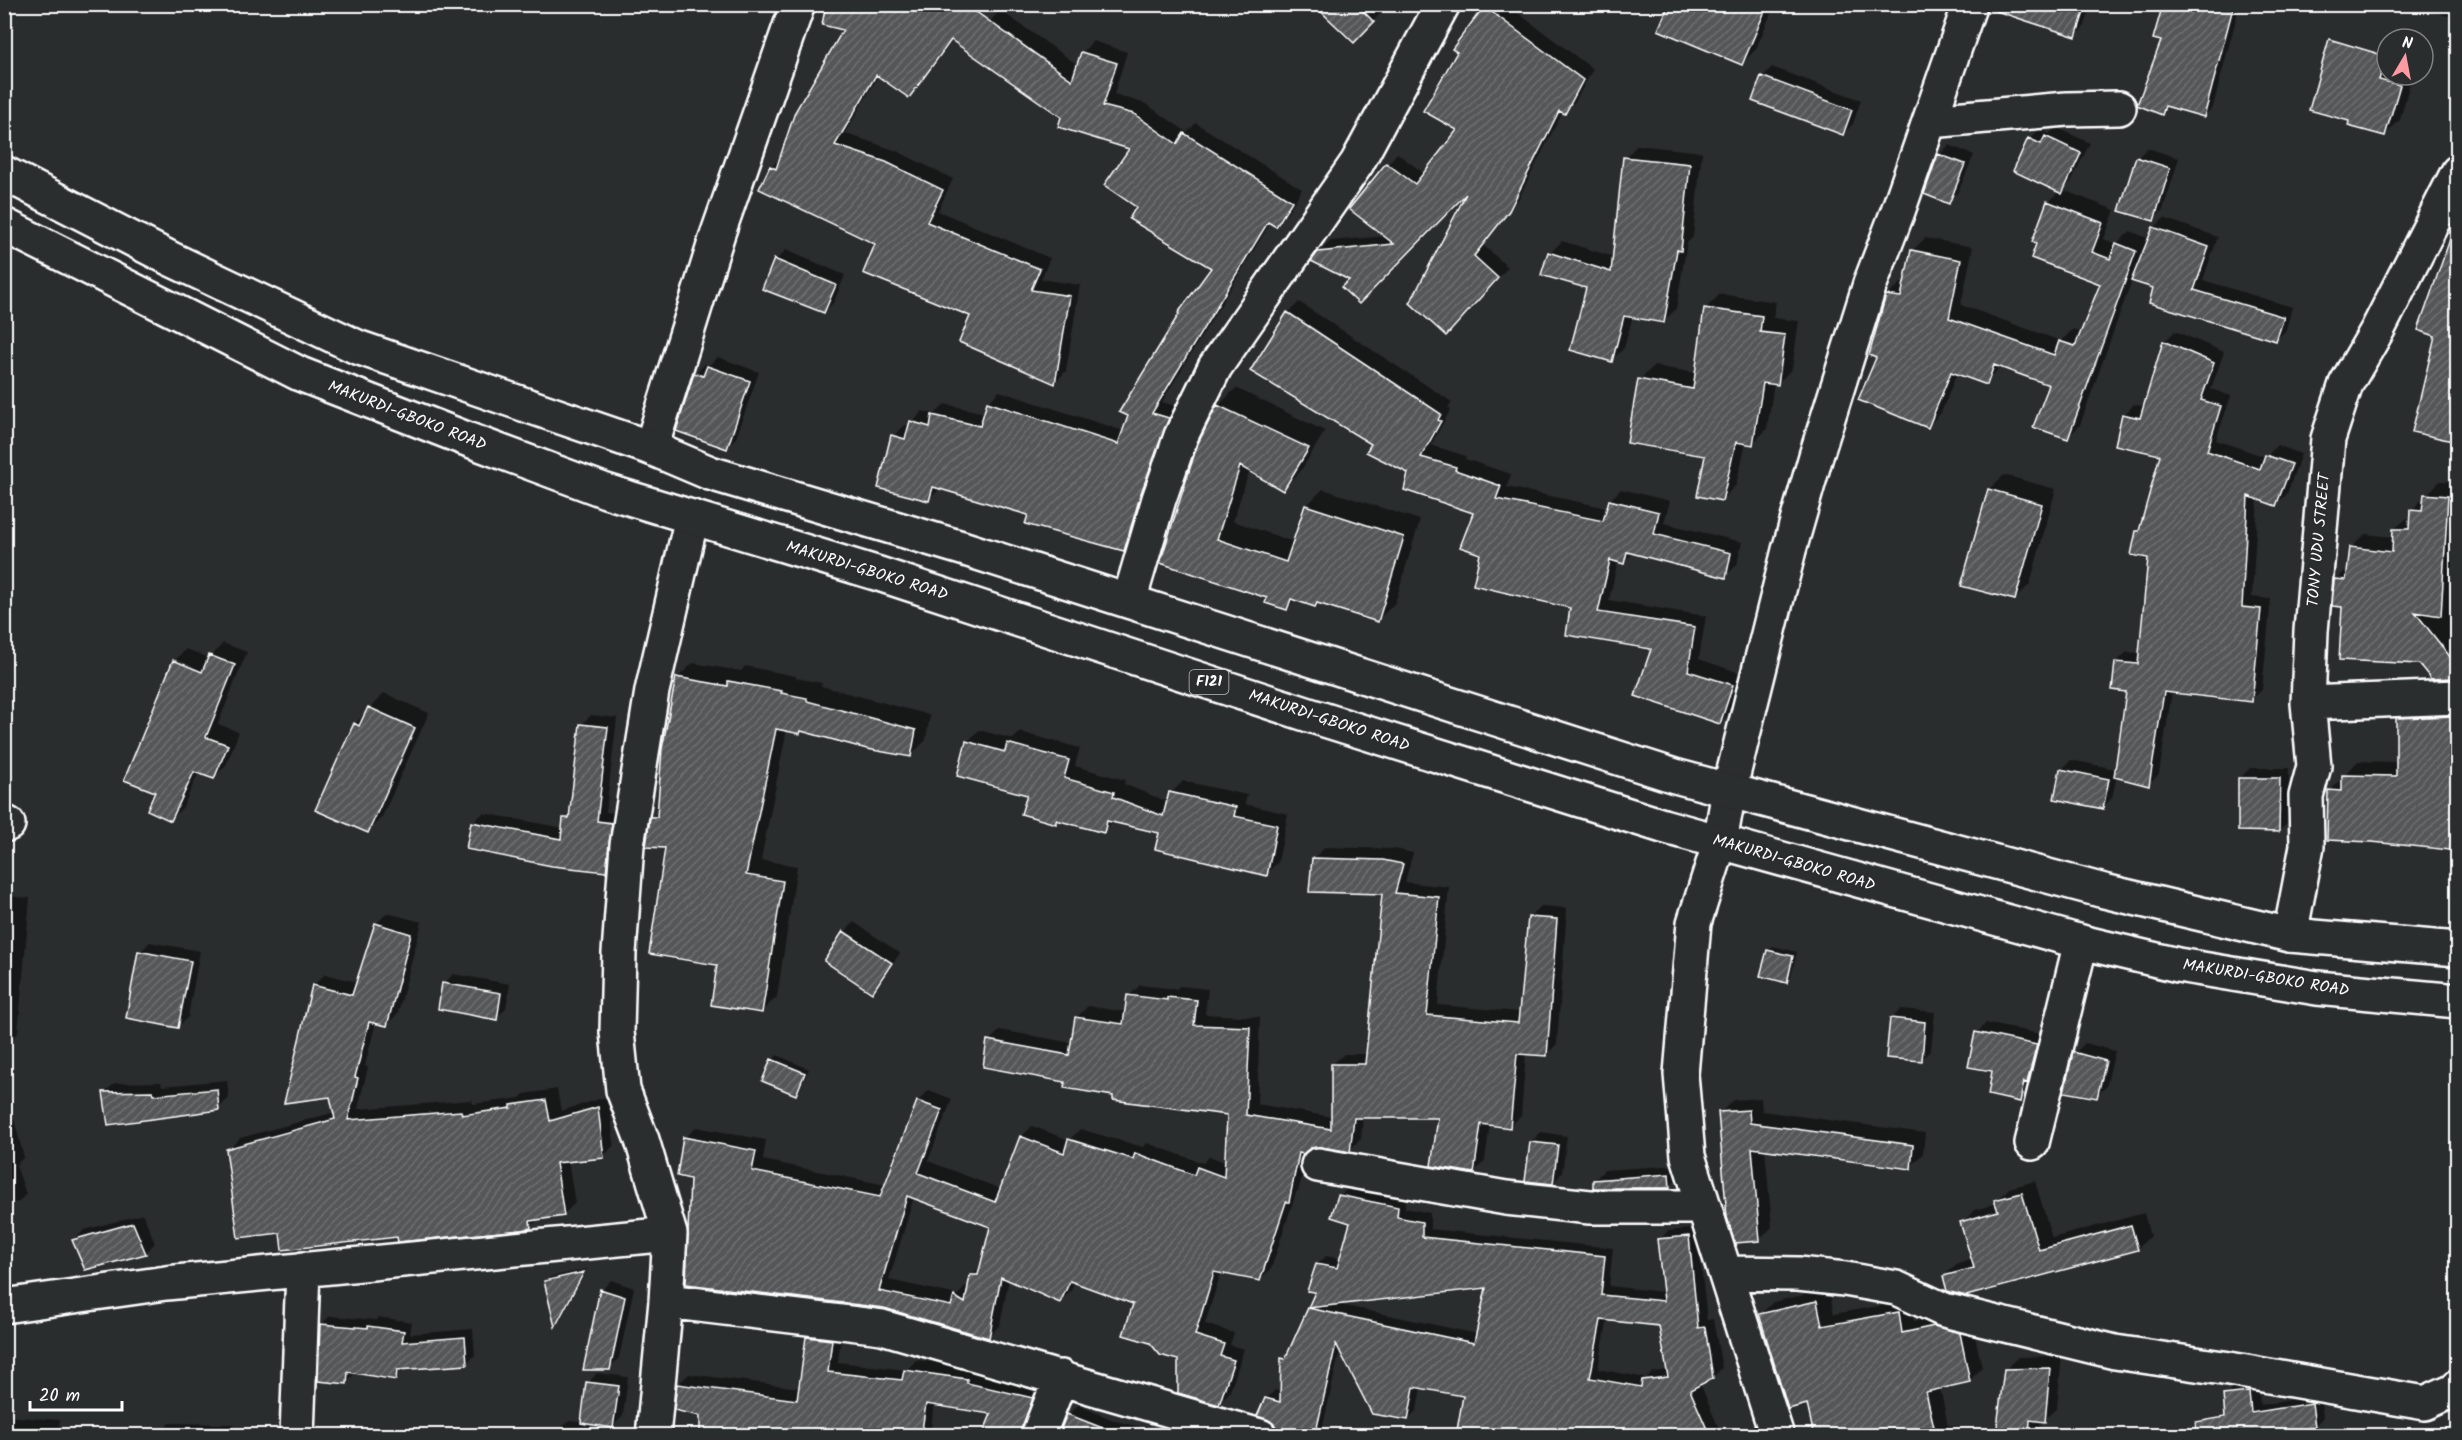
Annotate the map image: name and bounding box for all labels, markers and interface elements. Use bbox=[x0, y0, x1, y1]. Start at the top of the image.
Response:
north arrow bbox=[2375, 27, 2435, 87]
text: N bbox=[2400, 31, 2414, 57]
street label: MAKURDI-GBOKO ROAD bbox=[324, 374, 490, 458]
street label: TONY UDU STREET bbox=[2301, 471, 2337, 608]
street label: MAKURDI-GBOKO ROAD bbox=[783, 534, 951, 608]
road number: F121 bbox=[1190, 670, 1228, 694]
street label: MAKURDI-GBOKO ROAD bbox=[1245, 683, 1413, 759]
street label: MAKURDI-GBOKO ROAD bbox=[1710, 828, 1878, 898]
street label: MAKURDI-GBOKO ROAD bbox=[2181, 953, 2351, 1003]
scale bar bbox=[30, 1374, 122, 1412]
text: 20 m bbox=[39, 1382, 80, 1411]

